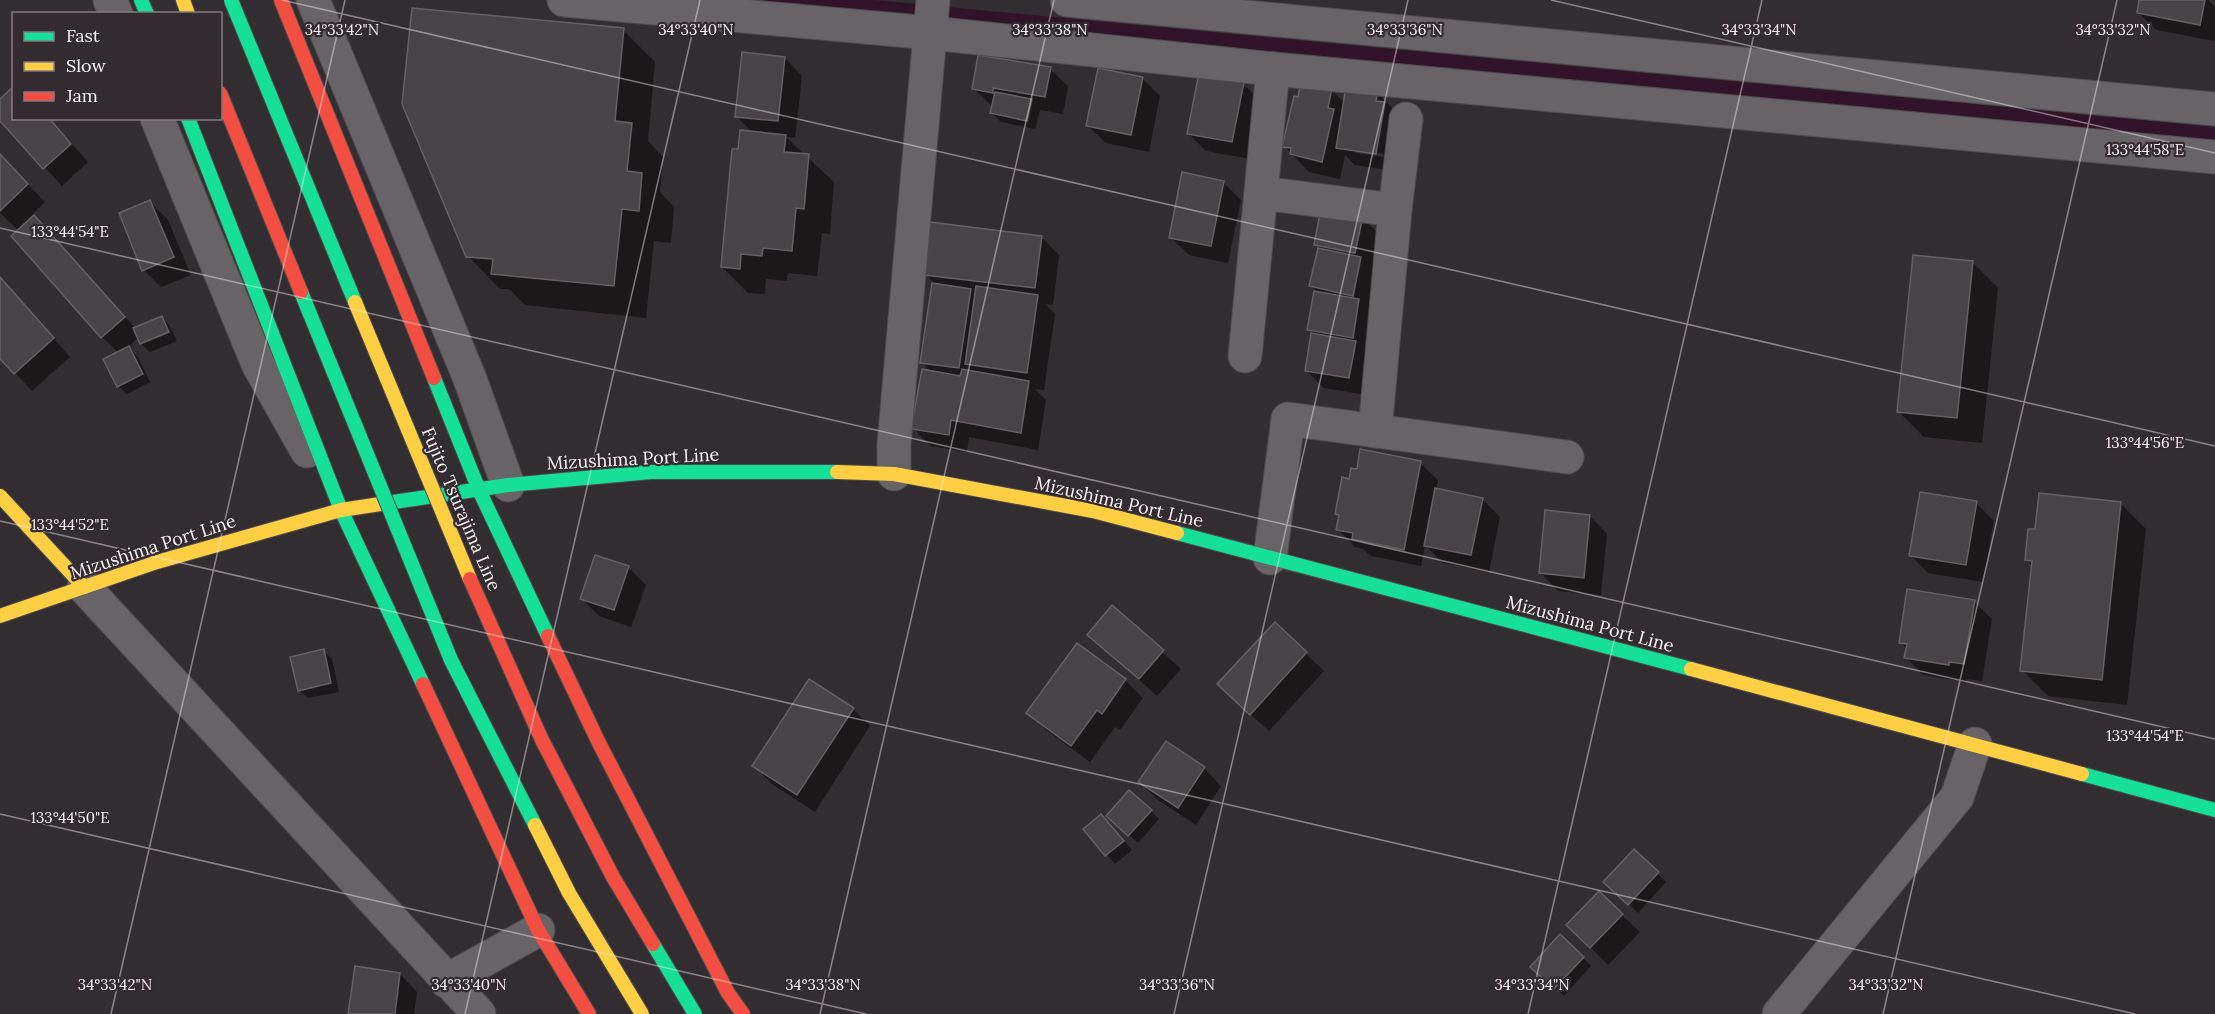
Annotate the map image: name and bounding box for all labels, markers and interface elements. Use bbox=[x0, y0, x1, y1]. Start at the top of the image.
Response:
legend bbox=[12, 12, 222, 120]
text: 34°33'42"N bbox=[305, 20, 379, 39]
text: 34°33'40"N bbox=[658, 20, 734, 39]
text: 34°33'38"N bbox=[1012, 20, 1088, 39]
text: 34°33'36"N bbox=[1367, 20, 1443, 39]
text: 34°33'34"N bbox=[1721, 20, 1797, 39]
text: 34°33'32"N bbox=[2075, 20, 2151, 39]
text: Fast bbox=[66, 24, 100, 47]
text: Slow bbox=[66, 54, 106, 77]
text: Jam bbox=[65, 84, 98, 107]
text: 133°44'58"E bbox=[2106, 140, 2184, 159]
text: 133°44'54"E bbox=[31, 222, 109, 241]
street label: Fujito Tsurajima Line bbox=[417, 423, 506, 594]
text: 133°44'56"E bbox=[2106, 433, 2184, 452]
street label: Mizushima Port Line bbox=[546, 442, 720, 475]
street label: Mizushima Port Line bbox=[1032, 471, 1206, 532]
street label: Mizushima Port Line bbox=[67, 509, 239, 584]
text: 133°44'52"E bbox=[31, 515, 109, 534]
street label: Mizushima Port Line bbox=[1504, 590, 1677, 657]
text: 133°44'54"E bbox=[2106, 726, 2184, 745]
text: 133°44'50"E bbox=[31, 808, 109, 827]
text: 34°33'42"N bbox=[78, 975, 152, 994]
text: 34°33'40"N bbox=[431, 975, 507, 994]
text: 34°33'38"N bbox=[785, 975, 861, 994]
text: 34°33'36"N bbox=[1139, 975, 1215, 994]
text: 34°33'34"N bbox=[1494, 975, 1570, 994]
text: 34°33'32"N bbox=[1848, 975, 1924, 994]

